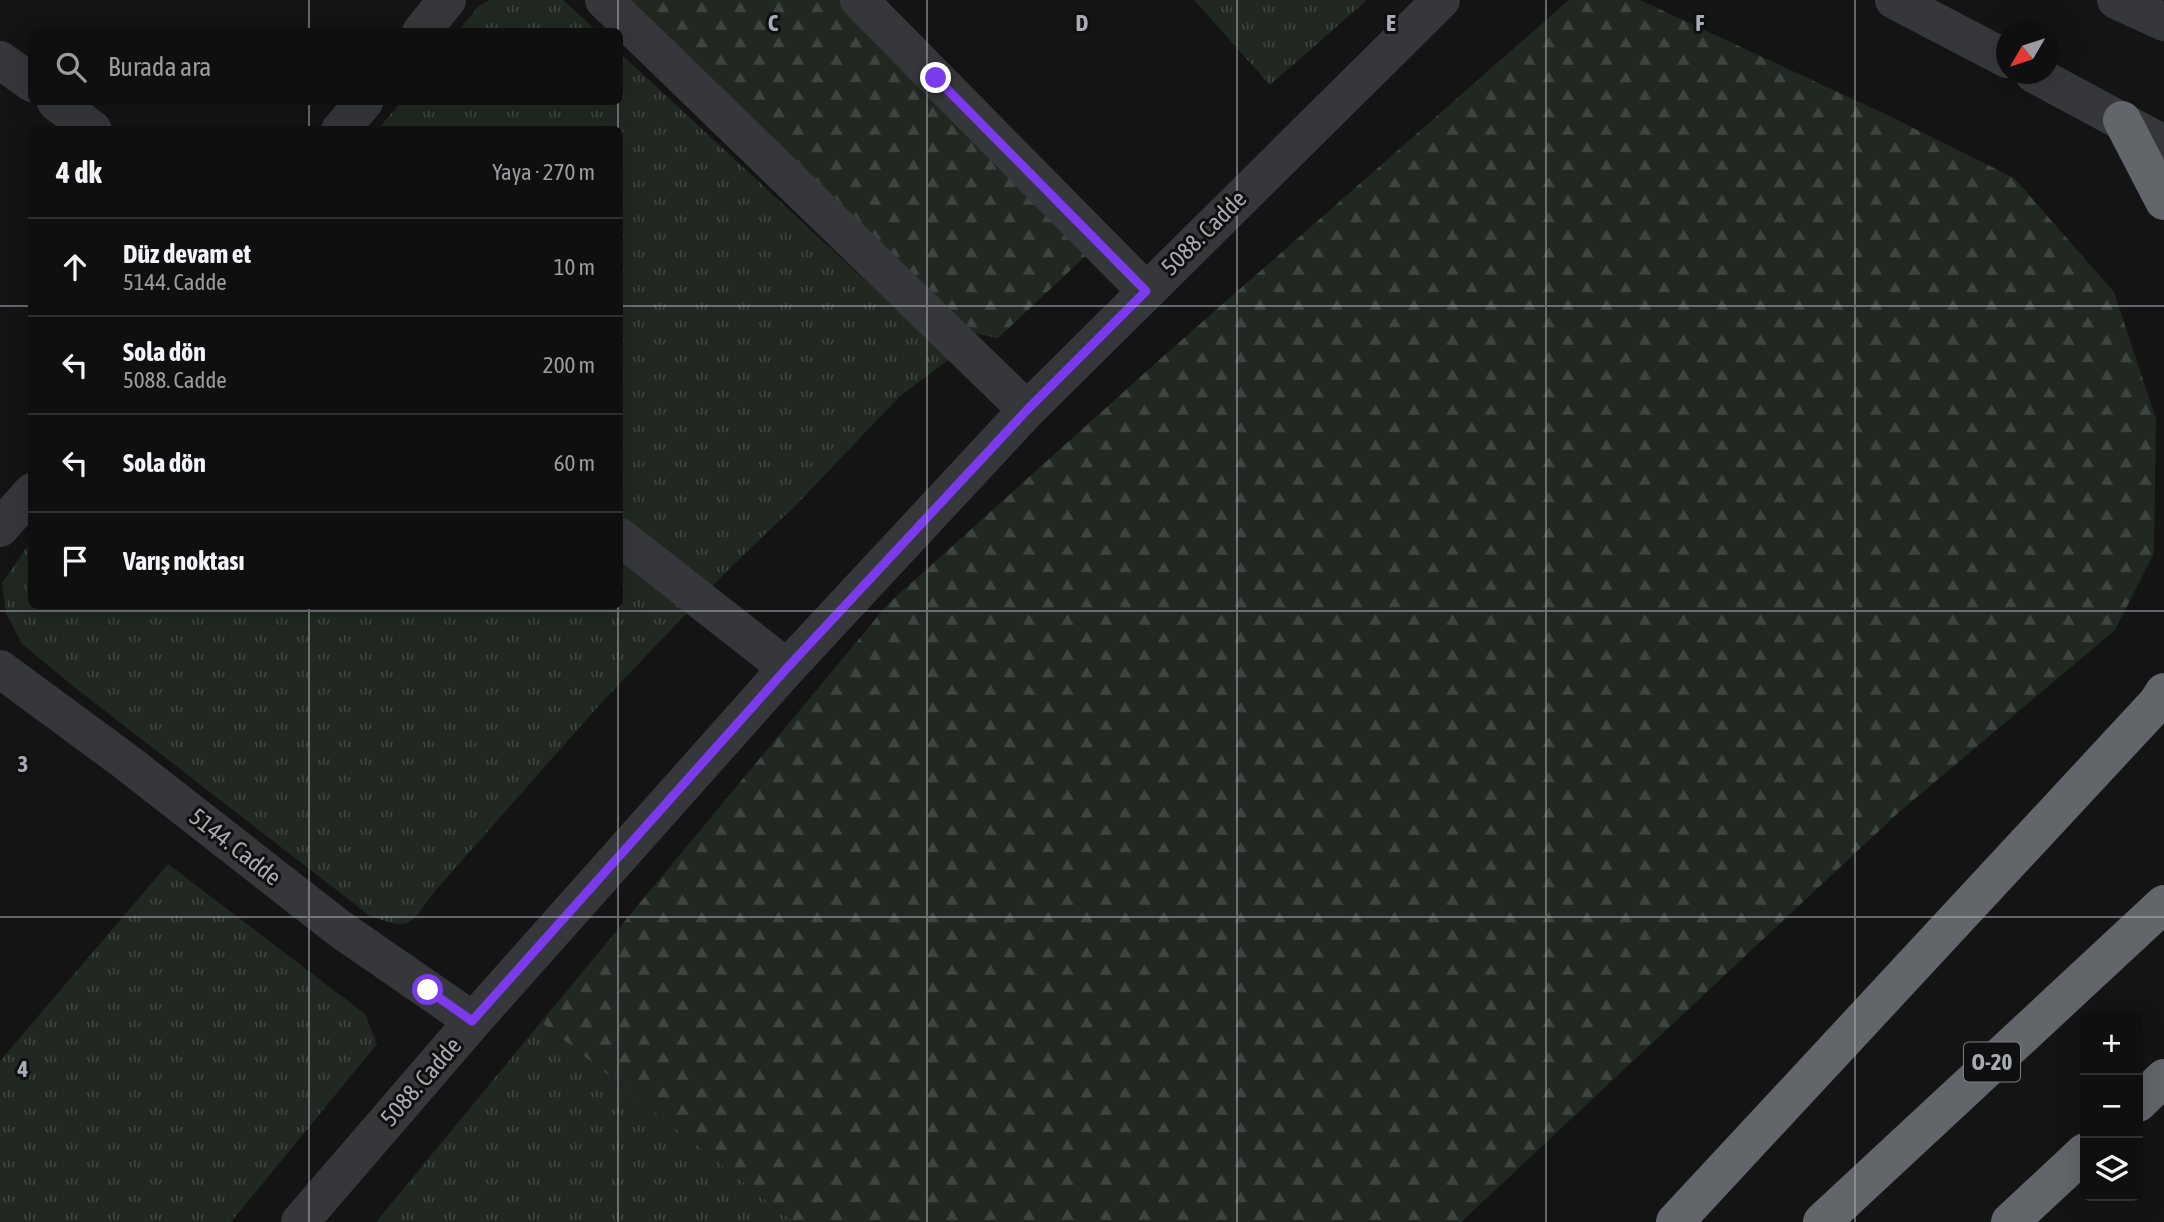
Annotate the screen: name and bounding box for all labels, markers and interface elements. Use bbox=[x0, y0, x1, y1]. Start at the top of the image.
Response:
text: C bbox=[768, 10, 779, 36]
text: D bbox=[1076, 10, 1089, 36]
text: E bbox=[1386, 10, 1396, 36]
text: F bbox=[1695, 10, 1705, 36]
north arrow bbox=[1996, 21, 2059, 84]
search box bbox=[28, 28, 623, 105]
icon: search bbox=[52, 48, 90, 86]
text: Burada ara bbox=[108, 52, 211, 82]
route end bbox=[920, 62, 951, 93]
text: 4 dk bbox=[56, 155, 102, 189]
text: Yaya · 270 m bbox=[492, 159, 595, 185]
street label: 5088. Cadde bbox=[1156, 185, 1251, 280]
text: Düz devam et bbox=[123, 239, 251, 269]
icon: ahead bbox=[56, 248, 94, 286]
text: 10 m bbox=[554, 254, 595, 280]
text: 5144. Cadde bbox=[123, 269, 227, 295]
text: Sola dön bbox=[123, 337, 206, 367]
icon: left bbox=[56, 346, 94, 384]
text: 200 m bbox=[543, 352, 595, 378]
text: 5088. Cadde bbox=[123, 367, 227, 393]
icon: left bbox=[56, 444, 94, 482]
text: Sola dön bbox=[123, 448, 206, 478]
text: 60 m bbox=[554, 450, 595, 476]
icon: arrive bbox=[56, 542, 94, 580]
text: Varış noktası bbox=[123, 546, 244, 576]
text: 3 bbox=[18, 751, 28, 777]
street label: 5144. Cadde bbox=[184, 803, 286, 891]
route start bbox=[412, 974, 443, 1005]
map controls bbox=[2080, 1012, 2143, 1201]
button: + bbox=[2080, 1012, 2143, 1075]
street label: 5088. Cadde bbox=[375, 1032, 466, 1131]
road number: O-20 bbox=[1964, 1042, 2020, 1082]
text: 4 bbox=[17, 1056, 29, 1082]
button: − bbox=[2080, 1075, 2143, 1138]
button: layers bbox=[2080, 1138, 2143, 1201]

